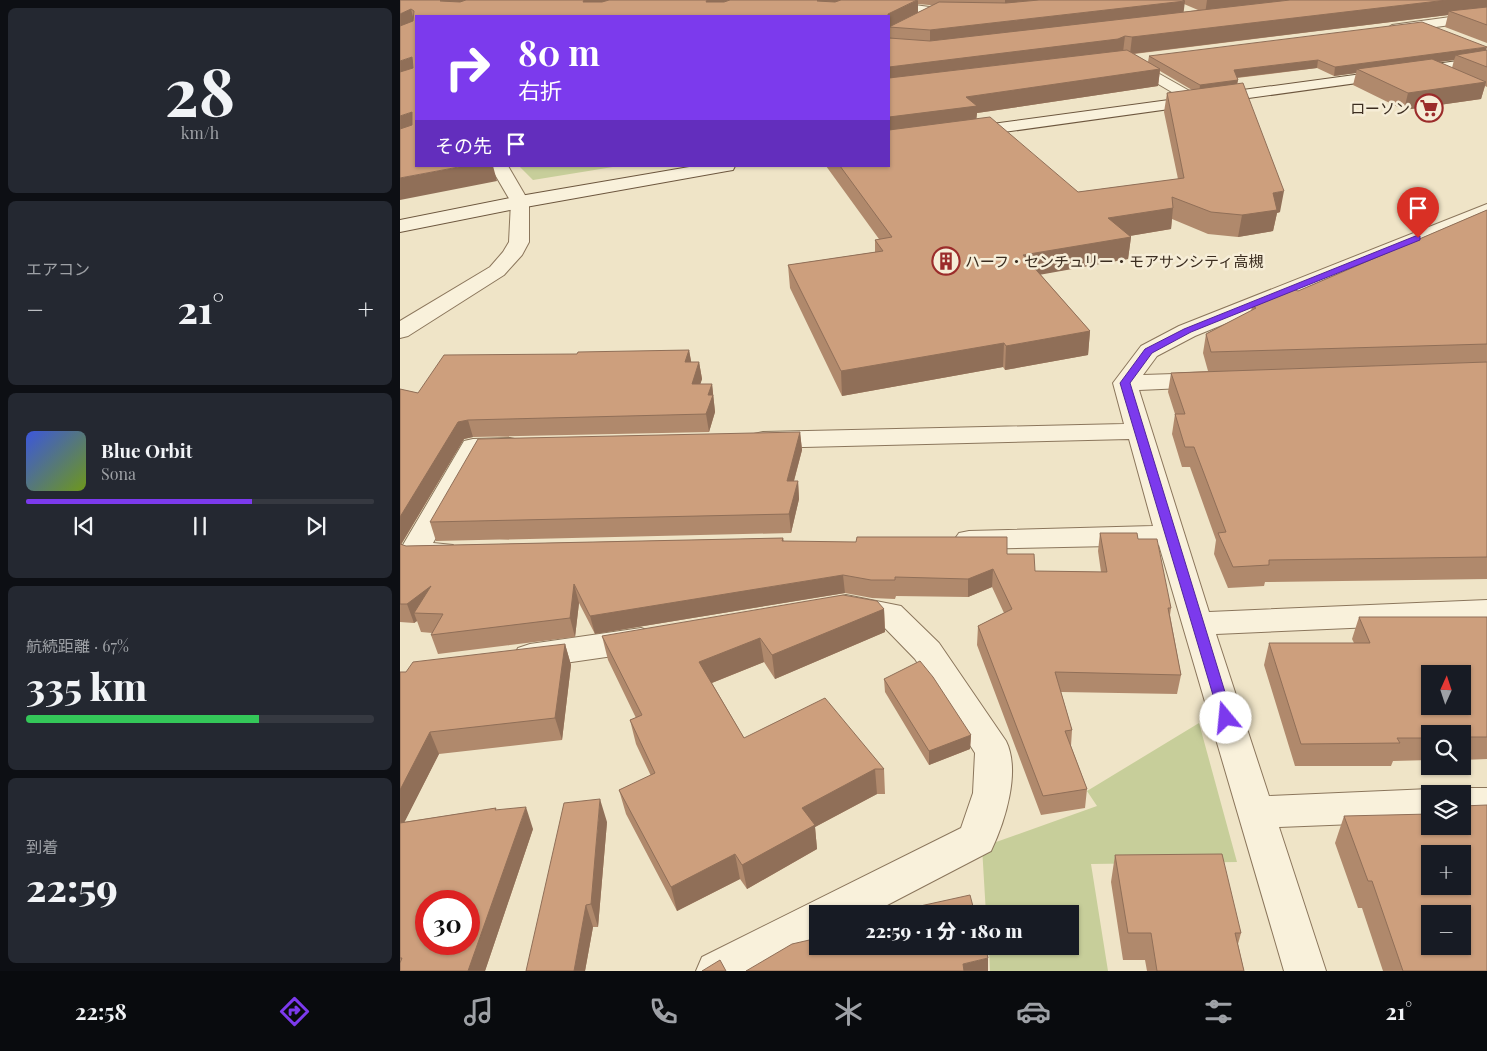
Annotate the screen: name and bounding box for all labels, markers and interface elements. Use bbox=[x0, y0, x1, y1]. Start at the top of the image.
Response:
text: 80 m bbox=[518, 28, 600, 75]
icon: right bbox=[435, 35, 500, 100]
text: 28 bbox=[165, 46, 235, 132]
text: 右折 bbox=[518, 75, 562, 105]
supermarket icon: ローソン bbox=[1414, 93, 1444, 123]
place label: ローソン bbox=[1350, 98, 1410, 118]
text: km/h bbox=[181, 122, 219, 143]
icon: arrive bbox=[502, 130, 530, 158]
text: その先 bbox=[435, 132, 492, 158]
pin bbox=[1397, 187, 1439, 238]
icon: arrive bbox=[1404, 194, 1432, 222]
building icon: ハーフ・センチュリー・モアサンシティ高槻 bbox=[931, 246, 961, 276]
place label: ハーフ・センチュリー・モアサンシティ高槻 bbox=[965, 251, 1263, 271]
text: エアコン bbox=[26, 258, 90, 279]
text: 21° bbox=[178, 283, 224, 334]
text: − bbox=[26, 290, 44, 327]
text: + bbox=[358, 290, 374, 327]
text: Blue Orbit bbox=[101, 437, 192, 463]
text: Sona bbox=[101, 463, 136, 484]
icon: previous bbox=[70, 512, 98, 540]
icon: pause bbox=[186, 512, 214, 540]
icon: next bbox=[302, 512, 330, 540]
text: 航続距離 · 67% bbox=[26, 635, 129, 656]
text: 335 km bbox=[26, 660, 147, 711]
north arrow bbox=[1421, 665, 1471, 715]
map controls bbox=[1421, 665, 1471, 955]
position arrow bbox=[1199, 691, 1251, 743]
button: search bbox=[1421, 725, 1471, 775]
button: layers bbox=[1421, 785, 1471, 835]
text: 到着 bbox=[26, 836, 58, 857]
button: + bbox=[1421, 845, 1471, 895]
text: 22:59 bbox=[26, 861, 118, 912]
speed limit sign: 30 bbox=[415, 890, 480, 955]
button: − bbox=[1421, 905, 1471, 955]
text: 22:59 · 1 分 · 180 m bbox=[865, 917, 1023, 943]
icon: directions bbox=[277, 994, 312, 1029]
icon: music bbox=[461, 994, 496, 1029]
icon: phone bbox=[646, 994, 681, 1029]
icon: climate bbox=[831, 994, 866, 1029]
icon: car bbox=[1016, 994, 1051, 1029]
icon: filters bbox=[1201, 994, 1236, 1029]
text: 22:58 bbox=[75, 996, 127, 1026]
text: 21° bbox=[1385, 996, 1412, 1026]

